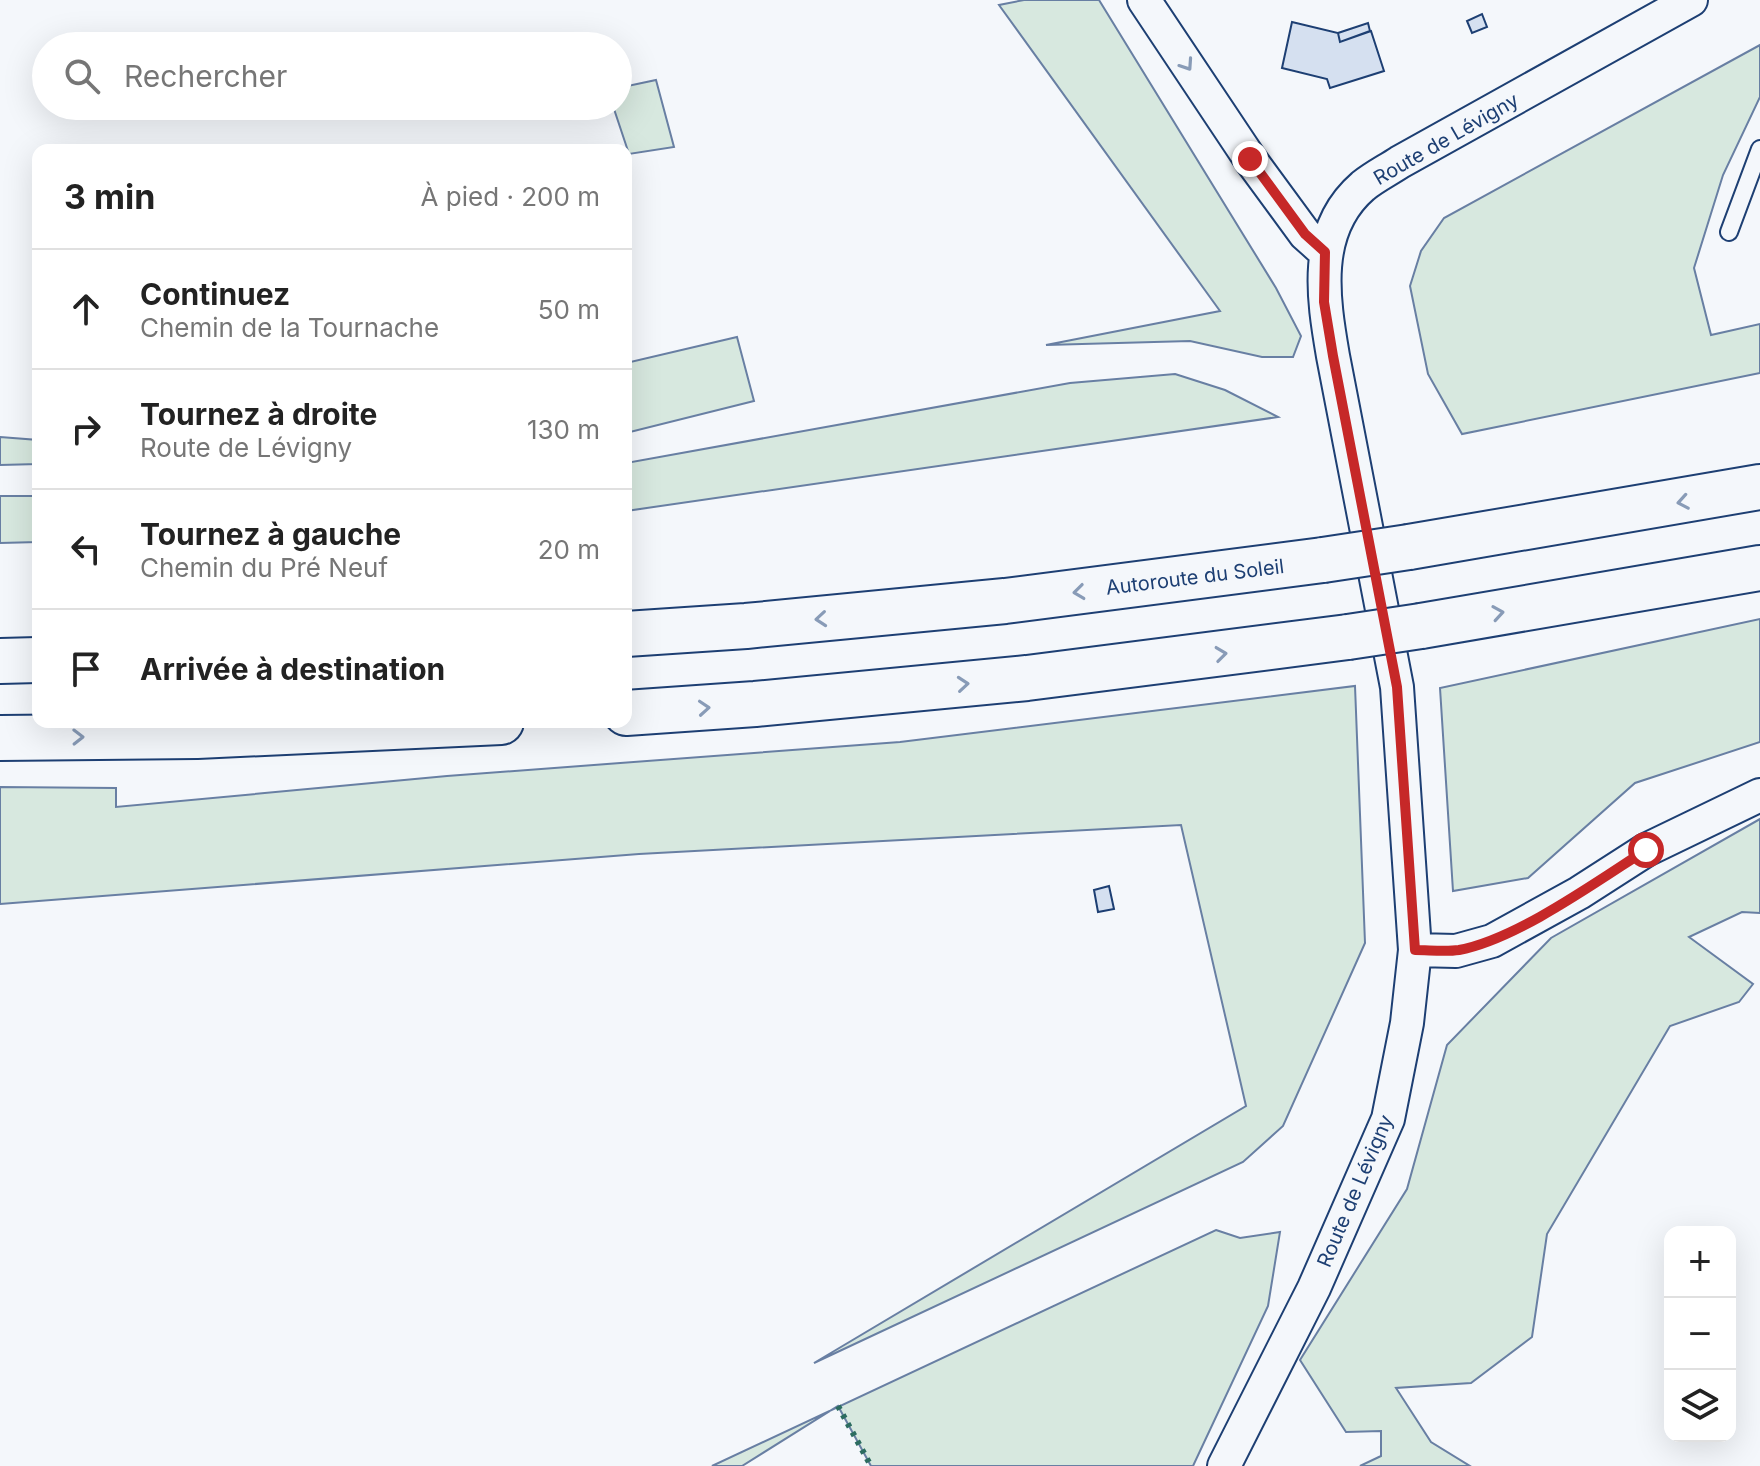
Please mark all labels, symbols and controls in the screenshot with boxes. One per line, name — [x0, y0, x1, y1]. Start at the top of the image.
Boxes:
search box — [32, 32, 632, 120]
icon: search — [60, 54, 104, 98]
one-way arrow — [1177, 56, 1192, 70]
text: Rechercher — [124, 58, 287, 94]
street label: Route de Lévigny — [1369, 88, 1523, 190]
route end — [1232, 141, 1268, 177]
text: 3 min — [64, 176, 155, 217]
text: À pied · 200 m — [421, 181, 600, 212]
text: Continuez — [140, 276, 290, 312]
icon: ahead — [64, 287, 108, 331]
text: 50 m — [538, 294, 600, 325]
text: Chemin de la Tournache — [140, 312, 439, 343]
text: Tournez à droite — [140, 396, 377, 432]
icon: right — [64, 407, 108, 451]
text: 130 m — [527, 414, 600, 445]
text: Route de Lévigny — [140, 432, 352, 463]
one-way arrow — [1677, 493, 1690, 510]
text: Tournez à gauche — [140, 516, 401, 552]
icon: left — [64, 527, 108, 571]
text: 20 m — [538, 534, 600, 565]
text: Chemin du Pré Neuf — [140, 552, 388, 583]
street label: Autoroute du Soleil — [1105, 554, 1285, 600]
one-way arrow — [1073, 583, 1086, 600]
one-way arrow — [1491, 606, 1505, 623]
one-way arrow — [814, 610, 827, 627]
one-way arrow — [1215, 645, 1228, 662]
icon: arrive — [64, 647, 108, 691]
text: Arrivée à destination — [140, 651, 445, 687]
one-way arrow — [957, 676, 970, 693]
one-way arrow — [698, 700, 711, 717]
one-way arrow — [72, 728, 85, 746]
route start — [1628, 832, 1664, 868]
street label: Route de Lévigny — [1312, 1111, 1398, 1271]
map controls — [1664, 1226, 1736, 1442]
button: + — [1664, 1226, 1736, 1298]
button: − — [1664, 1298, 1736, 1370]
button: layers — [1664, 1370, 1736, 1442]

